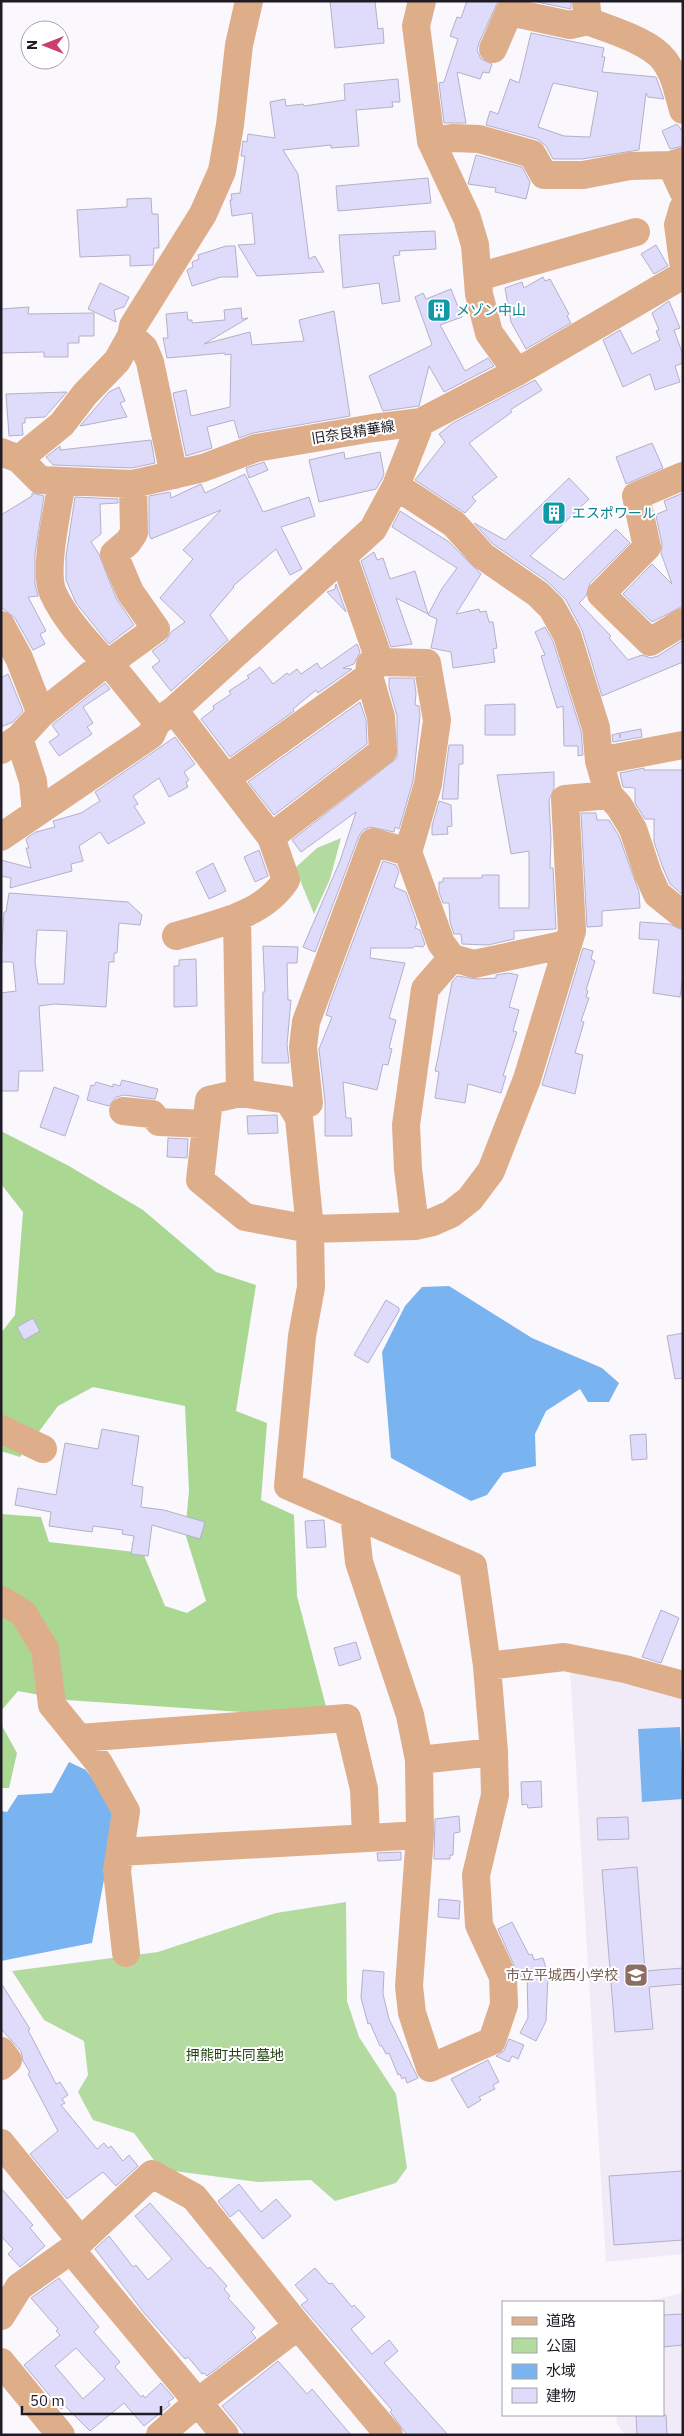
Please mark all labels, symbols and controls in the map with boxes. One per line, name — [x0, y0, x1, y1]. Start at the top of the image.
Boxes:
north arrow — [20, 20, 70, 70]
text: N — [23, 40, 41, 50]
building icon: メゾン中山 — [426, 297, 452, 323]
place label: メゾン中山 — [456, 301, 526, 319]
street label: 旧奈良精華線 — [310, 417, 396, 447]
building icon: エスポワール — [541, 500, 567, 526]
place label: エスポワール — [572, 504, 656, 522]
school or university icon: 市立平城西小学校 — [623, 1962, 649, 1988]
place label: 市立平城西小学校 — [506, 1966, 618, 1984]
park label: 押熊町共同墓地 — [186, 2046, 284, 2064]
legend — [502, 2301, 664, 2416]
text: 道路 — [546, 2311, 576, 2330]
text: 公園 — [546, 2336, 576, 2355]
text: 水域 — [546, 2361, 576, 2380]
scale bar — [22, 2384, 161, 2416]
text: 建物 — [546, 2386, 576, 2405]
text: 50 m — [30, 2391, 65, 2410]

